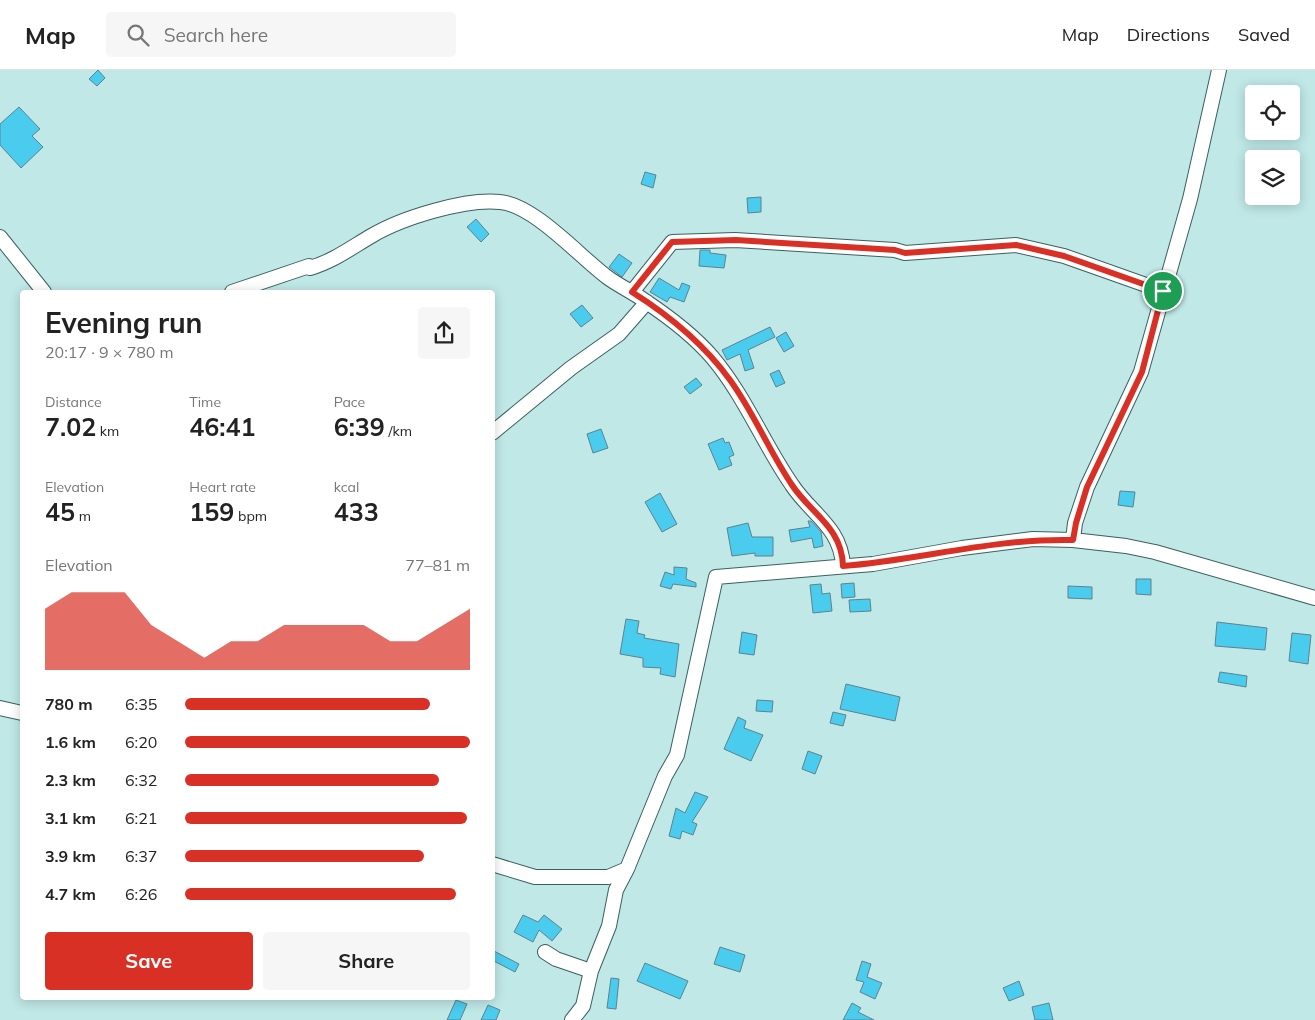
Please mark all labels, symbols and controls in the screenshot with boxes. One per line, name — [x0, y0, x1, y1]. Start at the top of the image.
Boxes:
search box — [106, 12, 456, 57]
text: Map — [25, 20, 76, 50]
icon: search — [124, 21, 152, 49]
text: Search here — [164, 23, 268, 47]
text: Map — [1062, 23, 1099, 46]
text: Directions — [1127, 23, 1210, 46]
text: Saved — [1238, 23, 1290, 46]
map controls — [1245, 85, 1300, 205]
button: locate — [1245, 85, 1300, 140]
button: layers — [1245, 150, 1300, 205]
pin — [1142, 270, 1184, 312]
icon: arrive — [1149, 277, 1177, 305]
text: Evening run — [45, 305, 202, 340]
button: share — [418, 307, 470, 359]
text: 20:17 · 9 × 780 m — [45, 342, 174, 362]
text: Distance — [45, 393, 102, 411]
text: Time — [189, 393, 221, 411]
text: Pace — [334, 393, 365, 411]
text: 7.02 — [45, 411, 96, 442]
text: 46:41 — [189, 411, 256, 442]
text: 6:39 — [334, 411, 385, 442]
text: km — [96, 422, 119, 440]
text: /km — [385, 422, 412, 440]
text: Elevation — [45, 478, 104, 496]
text: Heart rate — [189, 478, 256, 496]
text: kcal — [334, 478, 359, 496]
text: 45 — [45, 496, 75, 527]
text: 159 — [189, 496, 234, 527]
text: 433 — [334, 496, 379, 527]
text: m — [75, 507, 91, 525]
text: bpm — [234, 507, 267, 525]
text: Elevation — [45, 555, 113, 575]
text: 77–81 m — [405, 555, 470, 575]
text: 780 m — [45, 694, 93, 714]
text: 6:35 — [125, 694, 157, 714]
text: 1.6 km — [45, 732, 96, 752]
text: 6:20 — [125, 732, 157, 752]
text: 2.3 km — [45, 770, 96, 790]
text: 6:32 — [125, 770, 157, 790]
text: 3.1 km — [45, 808, 96, 828]
text: 6:21 — [125, 808, 157, 828]
text: 3.9 km — [45, 846, 96, 866]
text: 6:37 — [125, 846, 157, 866]
text: 4.7 km — [45, 884, 96, 904]
text: 6:26 — [125, 884, 157, 904]
button: Save — [45, 932, 253, 990]
button: Share — [263, 932, 470, 990]

